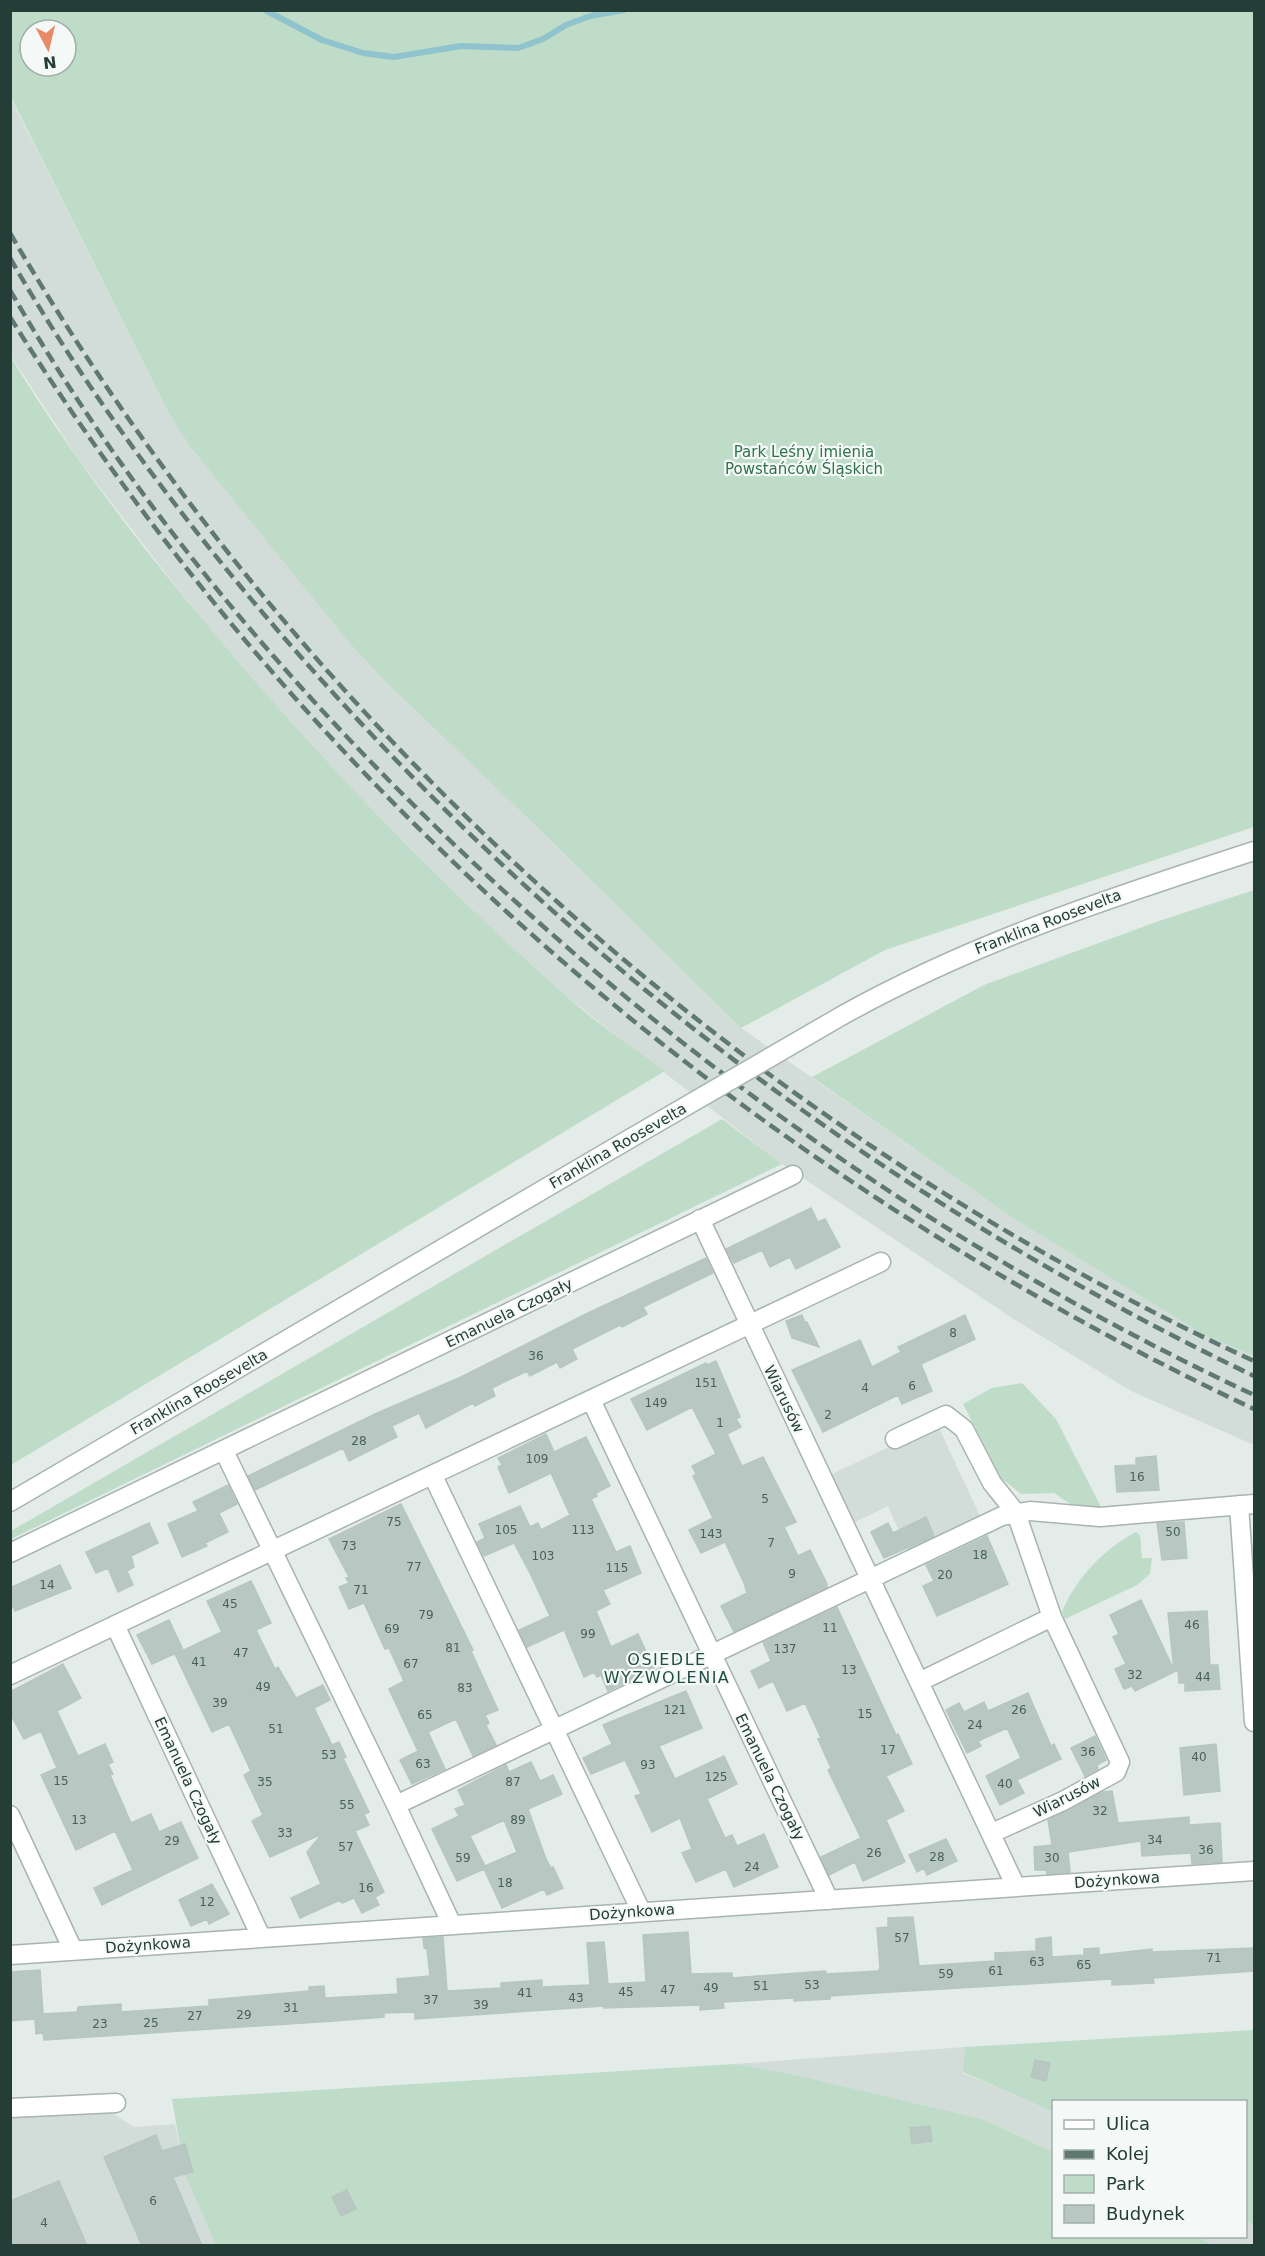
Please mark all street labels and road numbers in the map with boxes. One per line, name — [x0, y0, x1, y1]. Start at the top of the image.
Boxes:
street label: Franklina Roosevelta — [972, 886, 1124, 958]
street label: Franklina Roosevelta — [546, 1099, 690, 1193]
street label: Emanuela Czogały — [443, 1274, 576, 1352]
street label: Franklina Roosevelta — [127, 1345, 271, 1439]
street label: Wiarusów — [760, 1362, 808, 1436]
street label: Emanuela Czogały — [731, 1711, 809, 1844]
street label: Emanuela Czogały — [150, 1714, 226, 1848]
street label: Wiarusów — [1030, 1772, 1104, 1822]
street label: Dożynkowa — [1074, 1868, 1160, 1892]
street label: Dożynkowa — [589, 1900, 675, 1924]
street label: Dożynkowa — [105, 1933, 191, 1957]

